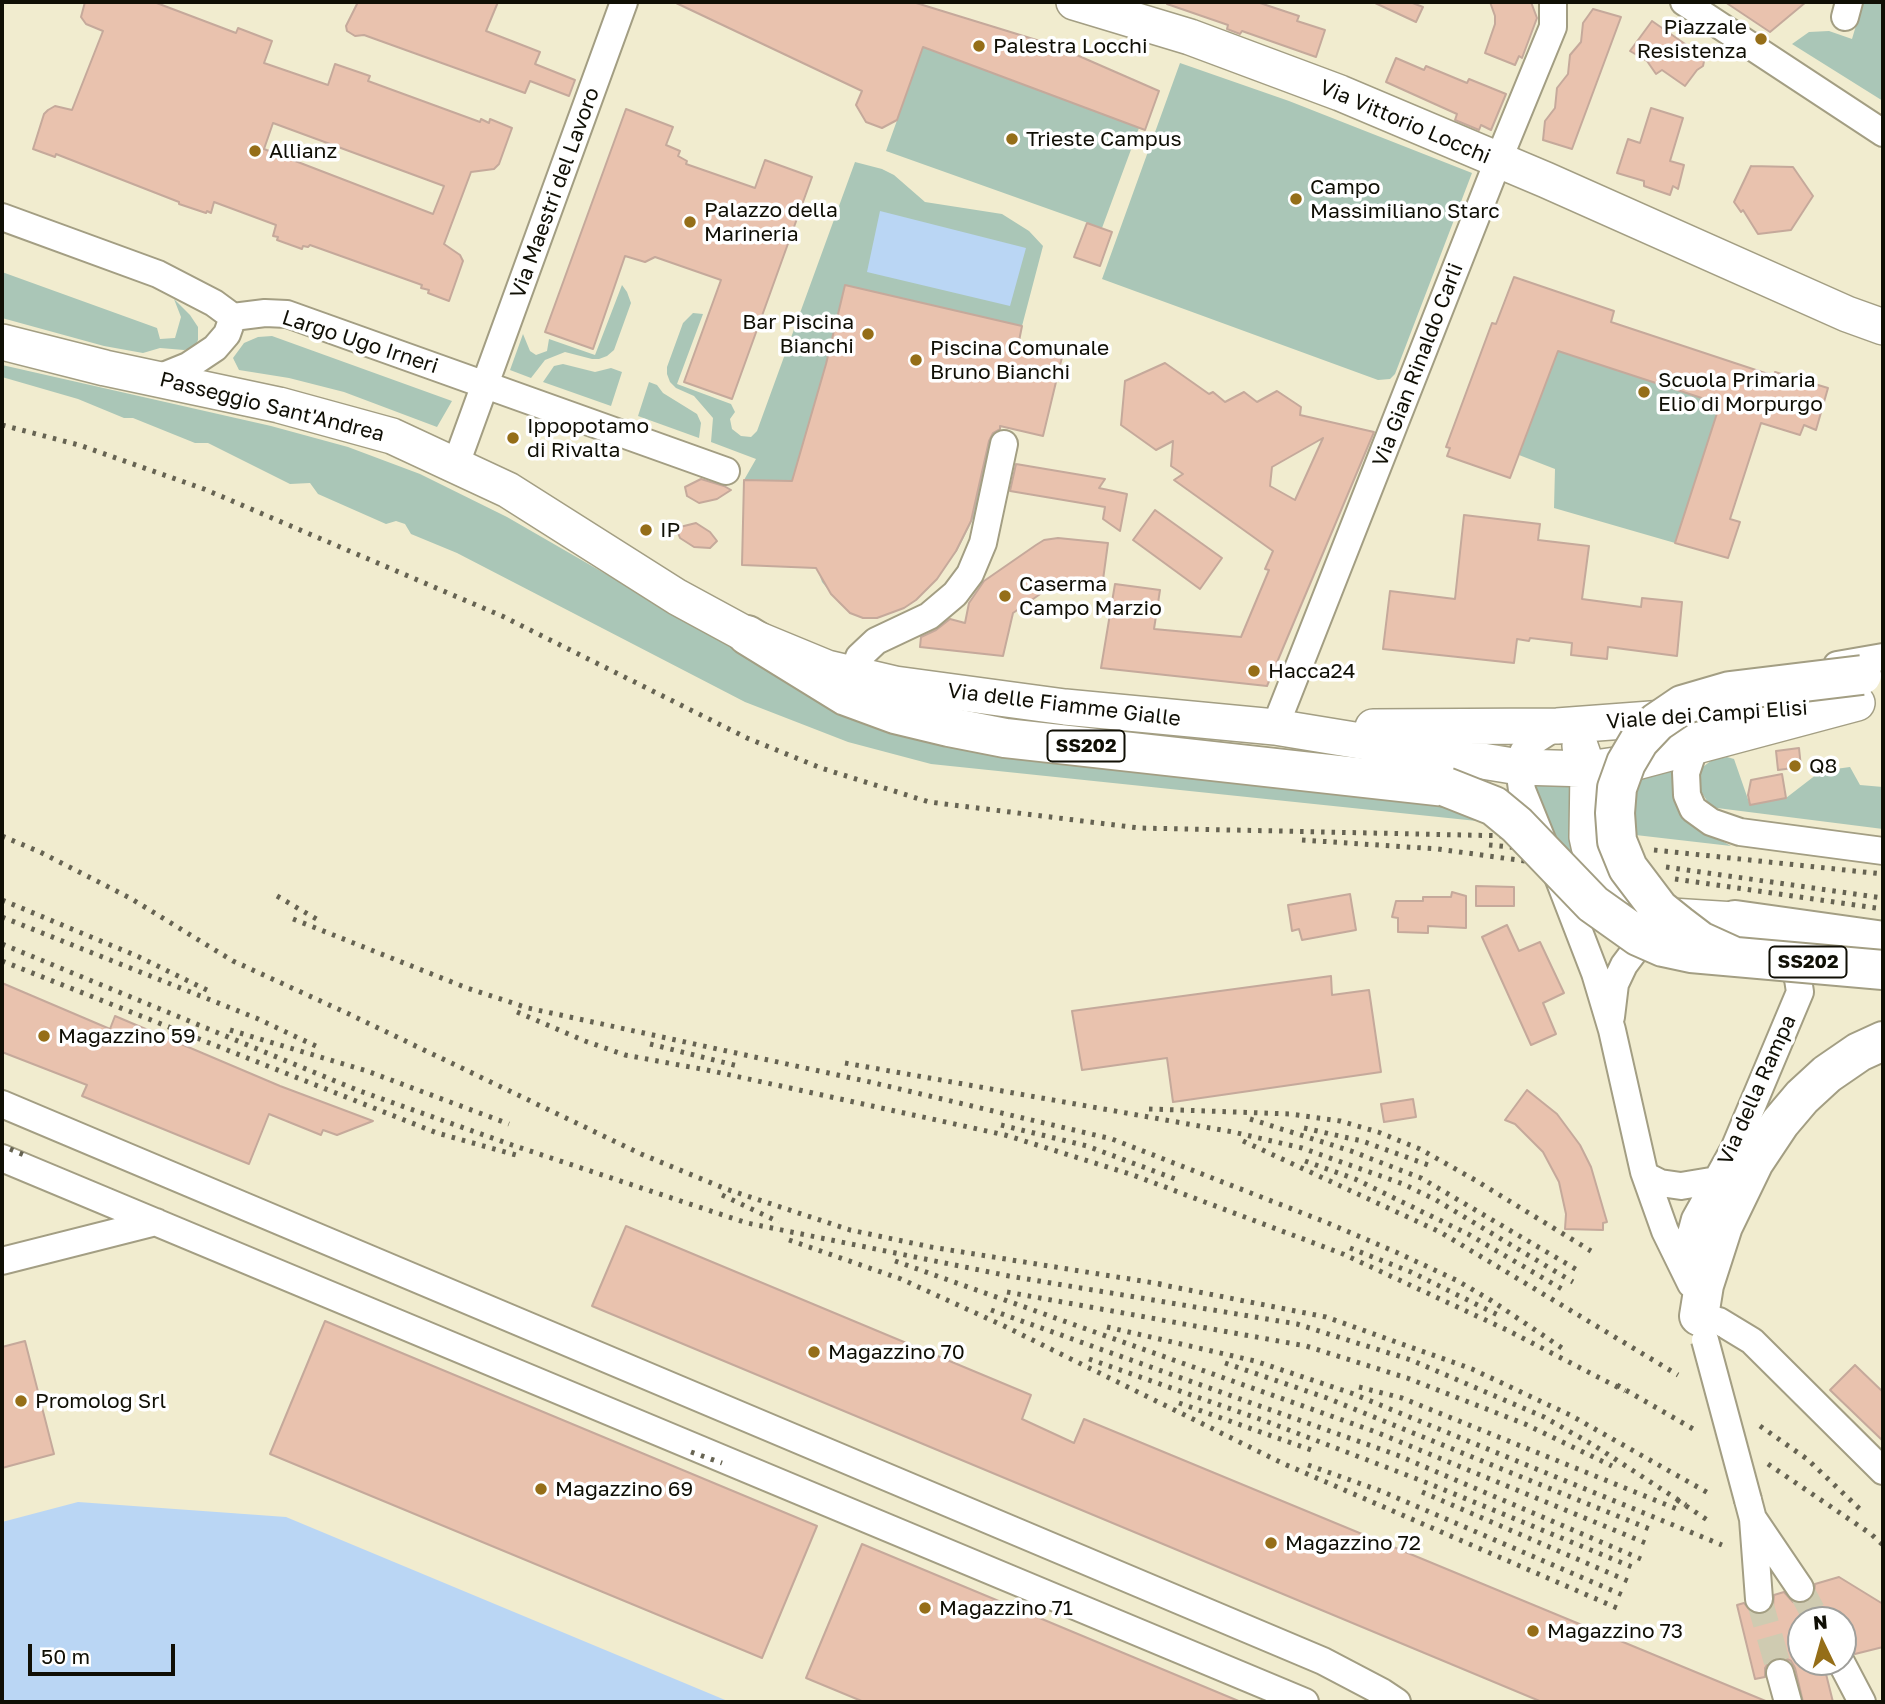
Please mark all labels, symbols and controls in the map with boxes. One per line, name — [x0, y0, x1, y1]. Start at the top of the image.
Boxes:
place label: Piazzale Resistenza — [1637, 14, 1747, 64]
marker: Piazzale Resistenza — [1753, 31, 1769, 47]
place label: Palestra Locchi — [993, 33, 1148, 59]
marker: Palestra Locchi — [971, 38, 987, 54]
street label: Via Vittorio Locchi — [1316, 75, 1494, 169]
street label: Via Maestri del Lavoro — [505, 84, 605, 302]
place label: Trieste Campus — [1026, 126, 1182, 152]
marker: Trieste Campus — [1004, 131, 1020, 147]
place label: Allianz — [269, 138, 337, 164]
marker: Allianz — [247, 143, 263, 159]
place label: Campo Massimiliano Starc — [1310, 174, 1500, 224]
marker: Campo Massimiliano Starc — [1288, 191, 1304, 207]
place label: Palazzo della Marineria — [704, 197, 838, 247]
marker: Palazzo della Marineria — [682, 214, 698, 230]
street label: Via Gian Rinaldo Carli — [1368, 260, 1468, 470]
street label: Largo Ugo Irneri — [279, 305, 441, 379]
place label: Bar Piscina Bianchi — [742, 309, 854, 359]
marker: Bar Piscina Bianchi — [860, 326, 876, 342]
place label: Piscina Comunale Bruno Bianchi — [930, 335, 1109, 385]
marker: Piscina Comunale Bruno Bianchi — [908, 352, 924, 368]
street label: Passeggio Sant'Andrea — [157, 367, 387, 447]
place label: Scuola Primaria Elio di Morpurgo — [1658, 367, 1823, 417]
marker: Scuola Primaria Elio di Morpurgo — [1636, 384, 1652, 400]
place label: Ippopotamo di Rivalta — [527, 413, 649, 463]
marker: Ippopotamo di Rivalta — [505, 430, 521, 446]
place label: IP — [660, 517, 680, 543]
marker: IP — [638, 522, 654, 538]
place label: Caserma Campo Marzio — [1019, 571, 1162, 621]
marker: Caserma Campo Marzio — [997, 588, 1013, 604]
place label: Hacca24 — [1268, 658, 1356, 684]
marker: Hacca24 — [1246, 663, 1262, 679]
street label: Via delle Fiamme Gialle — [946, 678, 1182, 732]
street label: Viale dei Campi Elisi — [1605, 695, 1809, 735]
road number: SS202 — [1048, 730, 1124, 762]
place label: Q8 — [1809, 753, 1837, 779]
marker: Q8 — [1787, 758, 1803, 774]
road number: SS202 — [1770, 946, 1846, 978]
street label: Via della Rampa — [1713, 1011, 1801, 1169]
place label: Magazzino 59 — [58, 1023, 196, 1049]
marker: Magazzino 59 — [36, 1028, 52, 1044]
place label: Magazzino 70 — [828, 1339, 965, 1365]
marker: Magazzino 70 — [806, 1344, 822, 1360]
place label: Promolog Srl — [35, 1388, 166, 1414]
marker: Promolog Srl — [13, 1393, 29, 1409]
place label: Magazzino 69 — [555, 1476, 693, 1502]
marker: Magazzino 69 — [533, 1481, 549, 1497]
place label: Magazzino 72 — [1285, 1530, 1421, 1556]
marker: Magazzino 72 — [1263, 1535, 1279, 1551]
place label: Magazzino 71 — [939, 1595, 1073, 1621]
marker: Magazzino 71 — [917, 1600, 933, 1616]
north arrow — [1787, 1606, 1857, 1676]
text: N — [1812, 1609, 1828, 1634]
place label: Magazzino 73 — [1547, 1618, 1683, 1644]
marker: Magazzino 73 — [1525, 1623, 1541, 1639]
scale bar — [32, 1630, 178, 1674]
text: 50 m — [41, 1643, 90, 1669]

